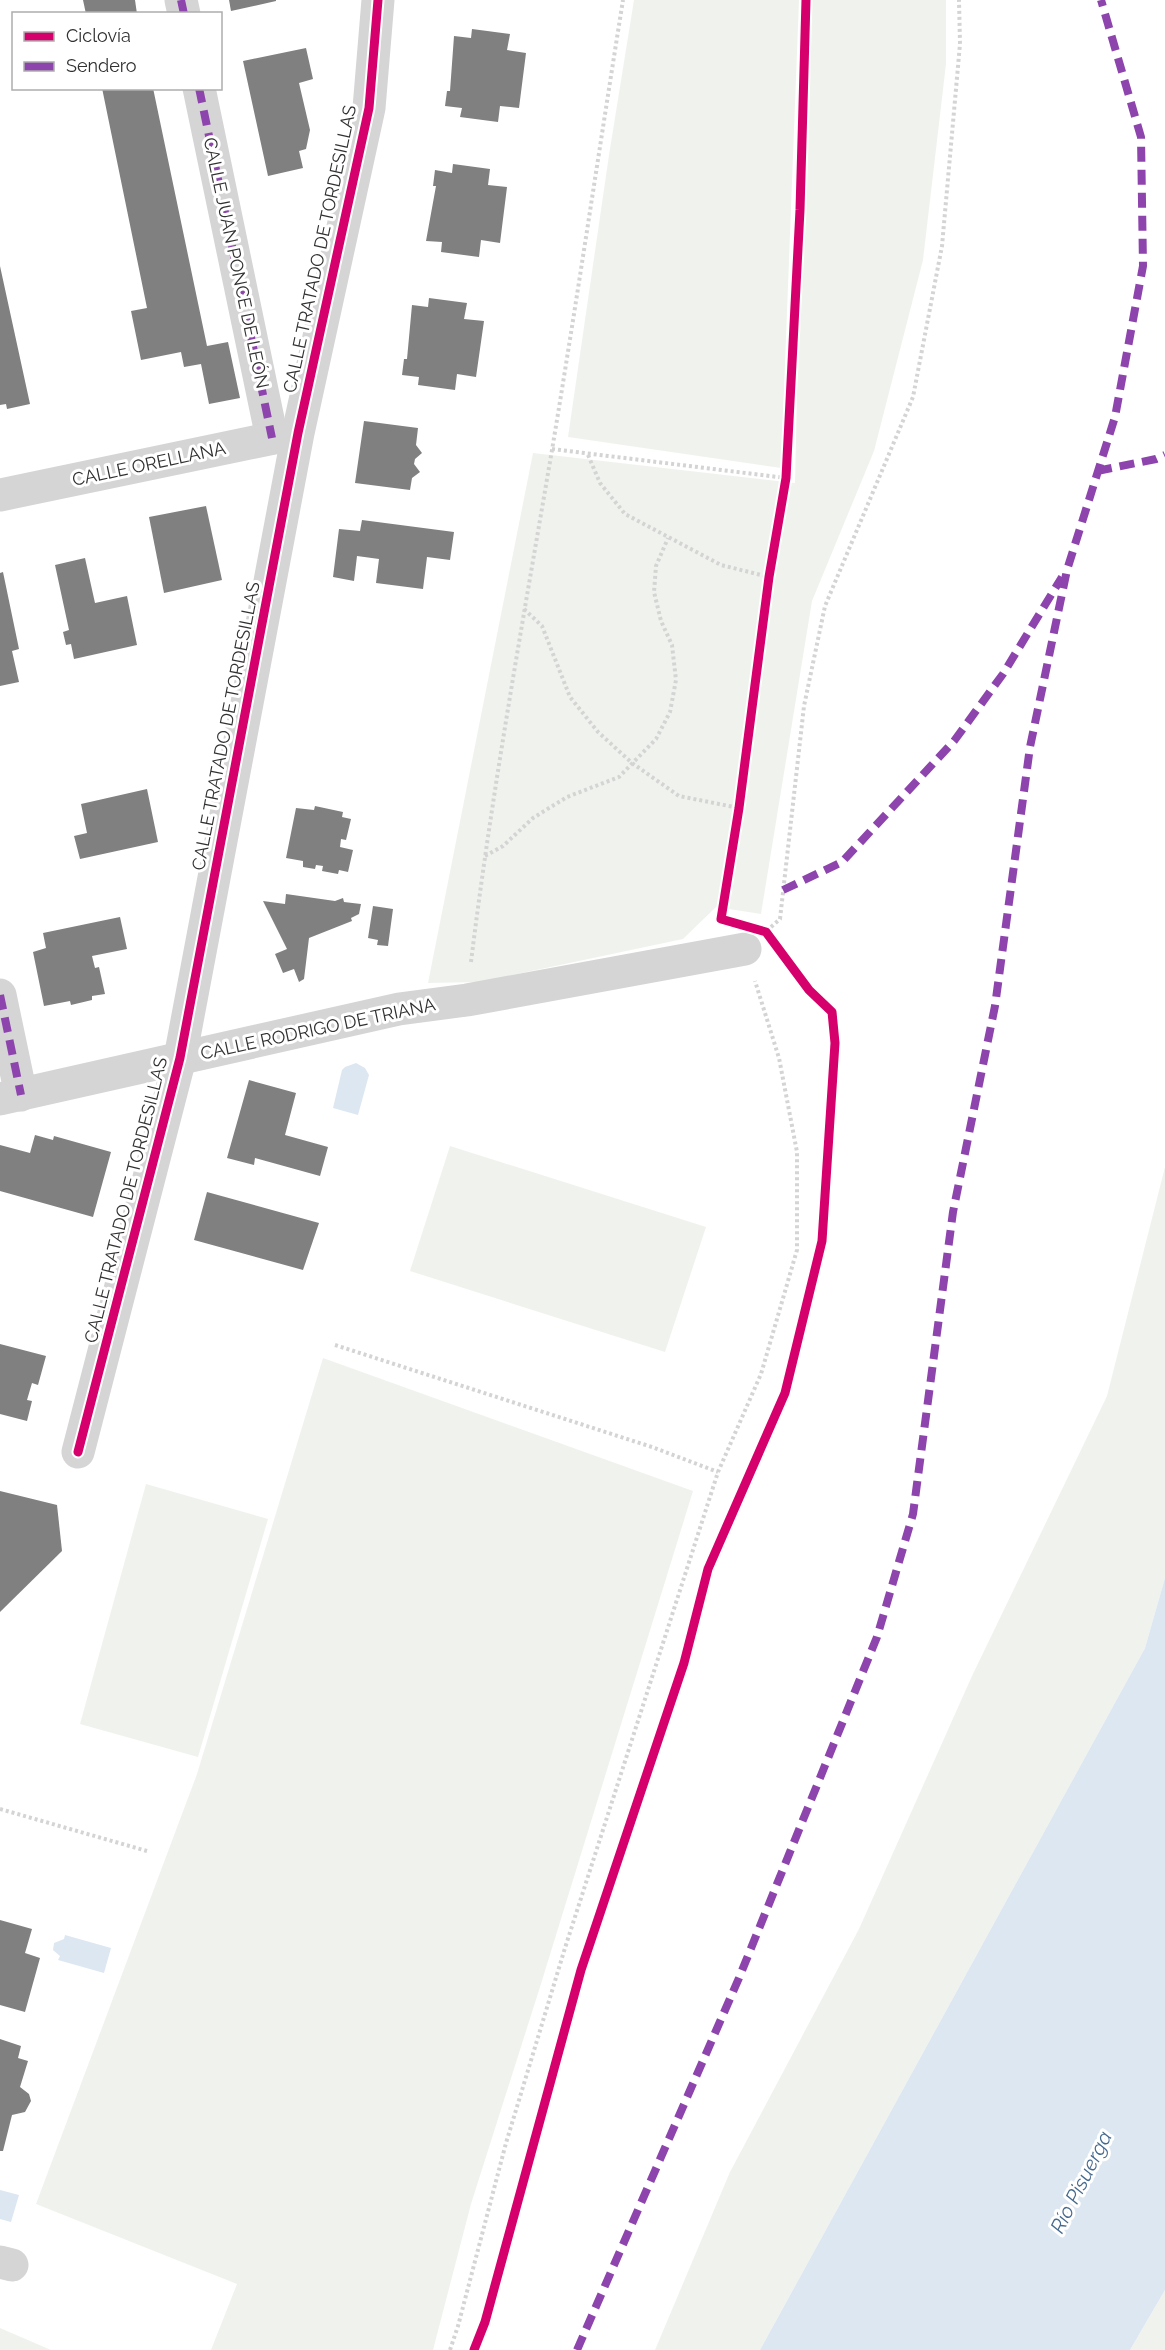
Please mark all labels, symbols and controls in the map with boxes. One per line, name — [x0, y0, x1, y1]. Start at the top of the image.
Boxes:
legend — [12, 12, 222, 90]
text: Ciclovía — [66, 25, 131, 46]
text: Sendero — [66, 55, 137, 76]
street label: CALLE TRATADO DE TORDESILLAS — [279, 103, 360, 395]
street label: CALLE JUAN PONCE DE LEÓN — [200, 135, 274, 390]
street label: CALLE ORELLANA — [70, 437, 228, 490]
street label: CALLE TRATADO DE TORDESILLAS — [187, 580, 264, 872]
street label: CALLE RODRIGO DE TRIANA — [199, 993, 437, 1064]
street label: CALLE TRATADO DE TORDESILLAS — [80, 1055, 171, 1345]
water label: Río Pisuerga — [1045, 2127, 1117, 2237]

